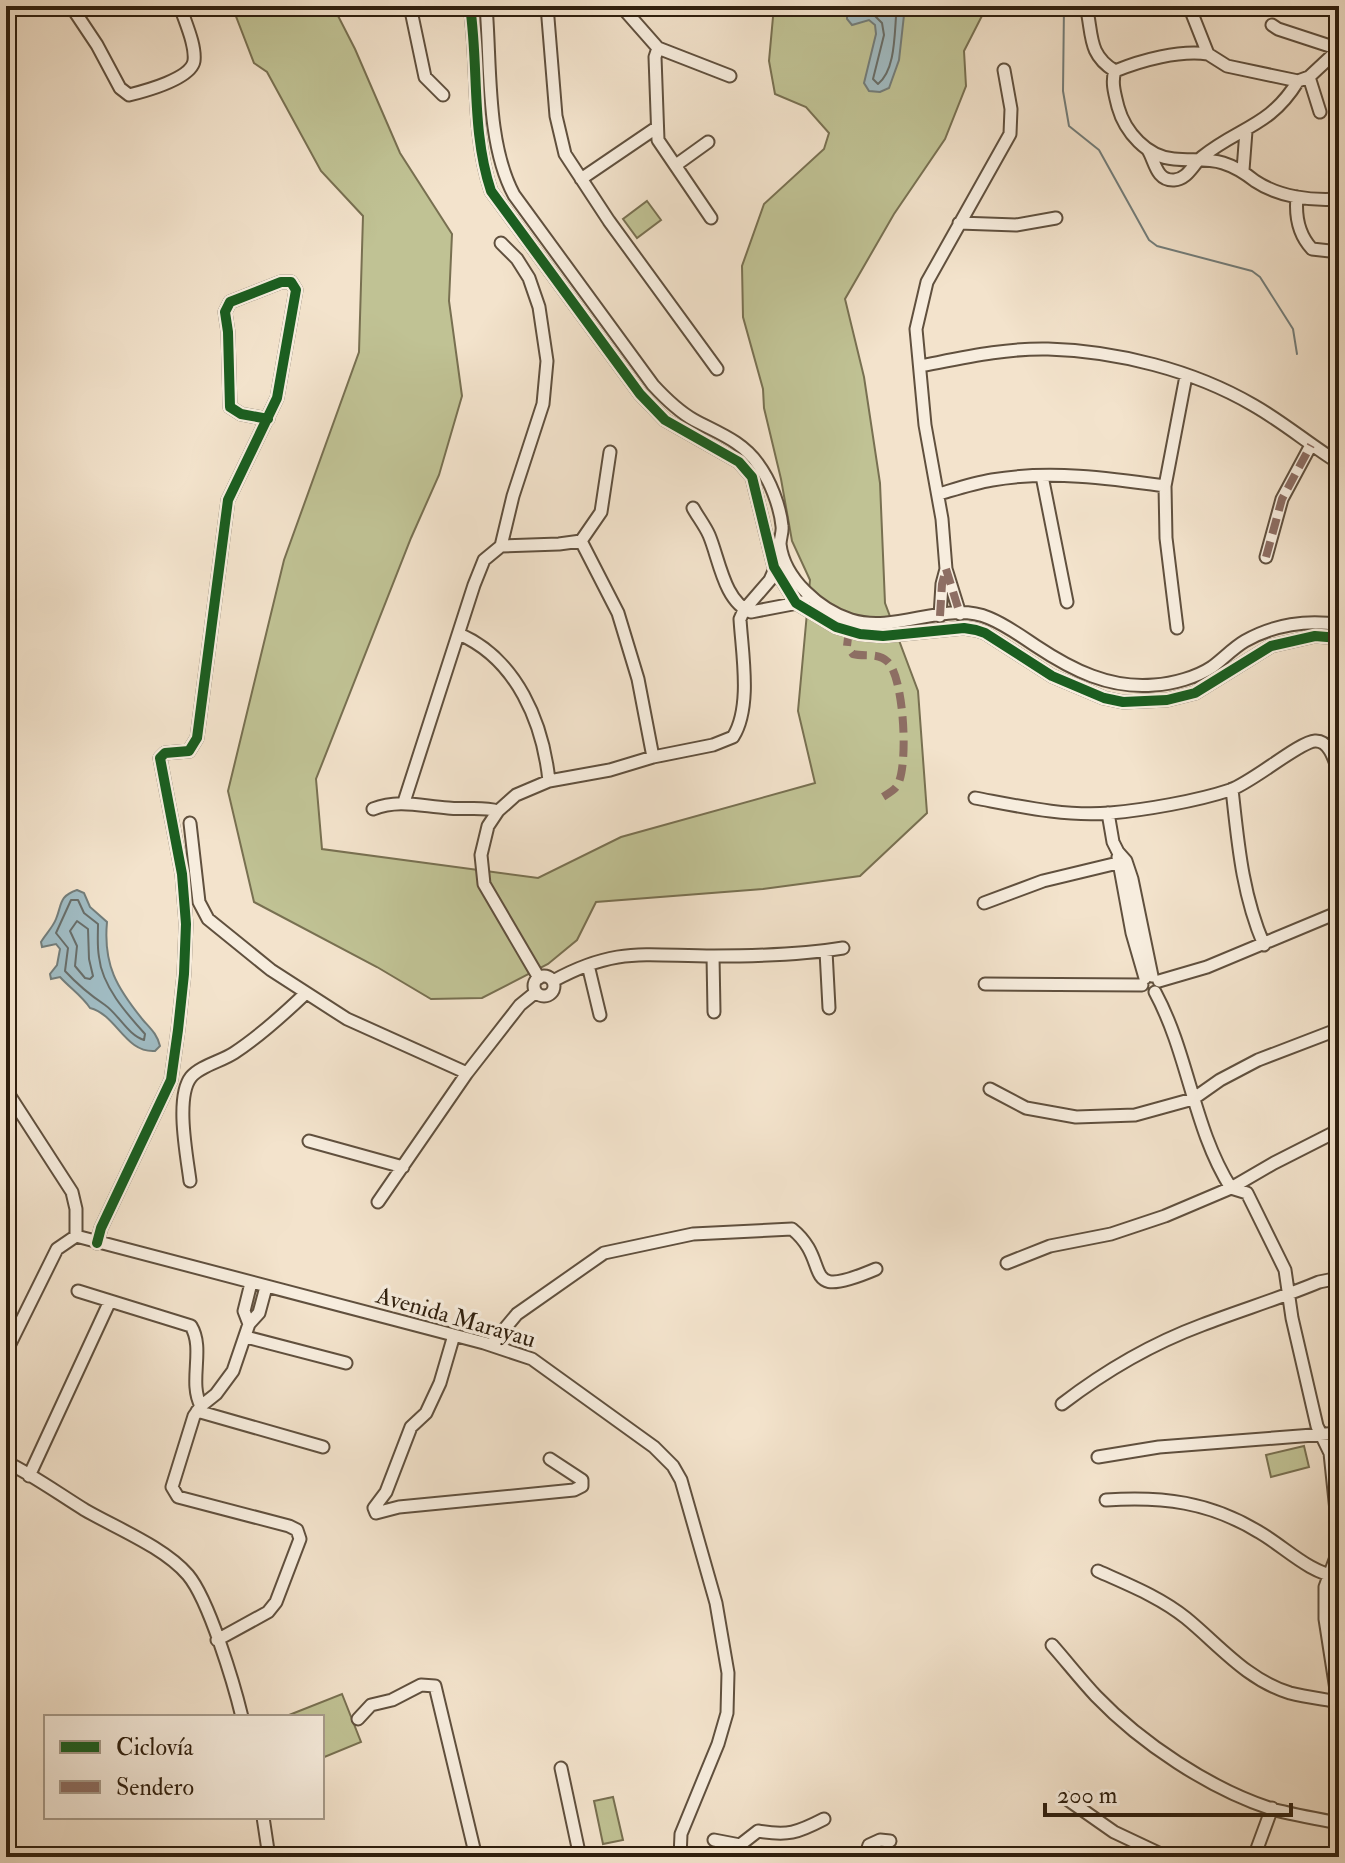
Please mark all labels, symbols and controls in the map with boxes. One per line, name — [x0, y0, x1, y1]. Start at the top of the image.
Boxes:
street label: Avenida Marayau — [372, 1280, 539, 1355]
legend — [44, 1715, 324, 1819]
text: Ciclovía — [116, 1732, 194, 1763]
scale bar — [1045, 1767, 1291, 1817]
text: Sendero — [116, 1772, 194, 1803]
text: 200 m — [1057, 1780, 1118, 1811]

